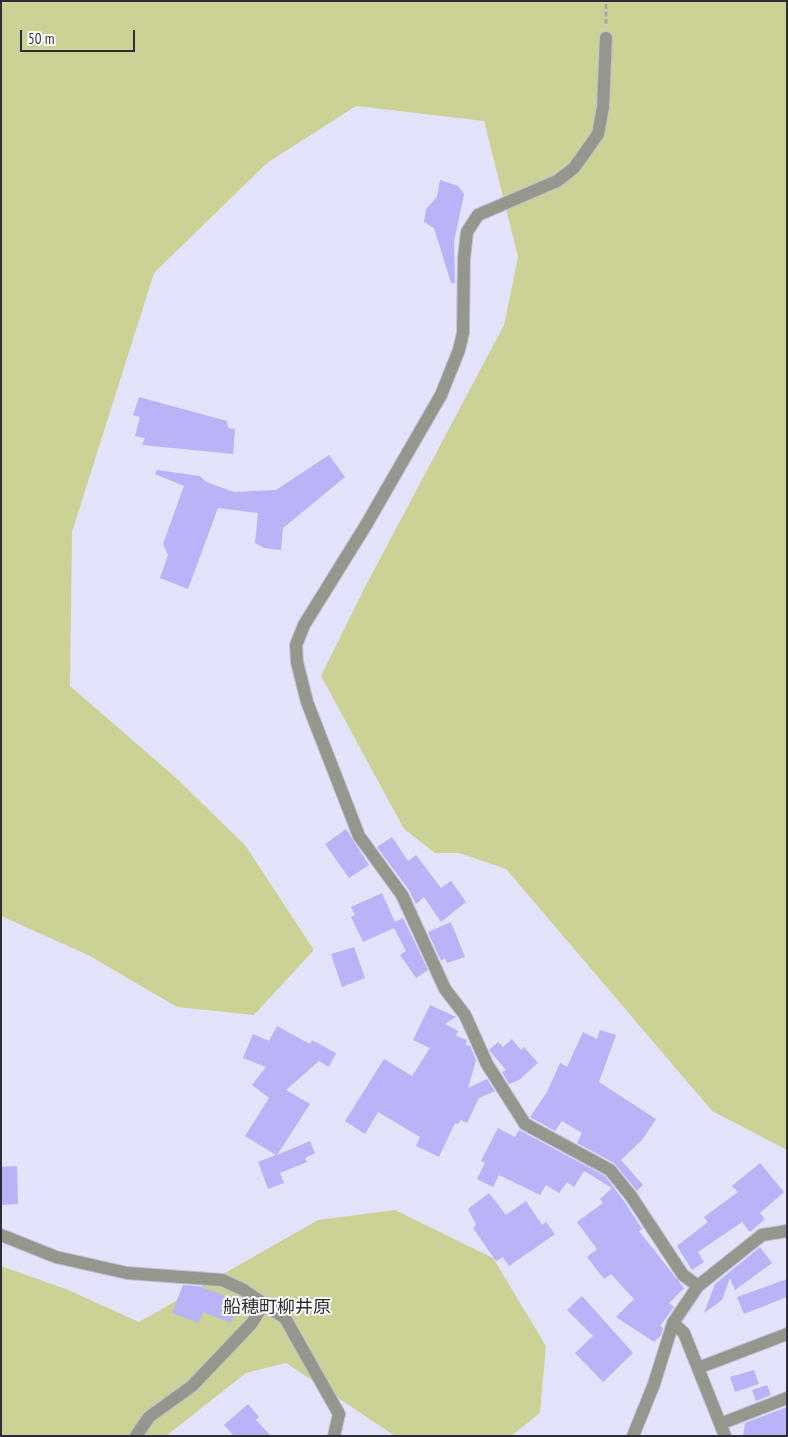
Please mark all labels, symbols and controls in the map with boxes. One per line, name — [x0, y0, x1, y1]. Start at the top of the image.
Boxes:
scale bar — [22, 20, 138, 52]
text: 50 m — [28, 29, 54, 48]
district label: 船穂町柳井原 — [223, 1297, 331, 1319]

